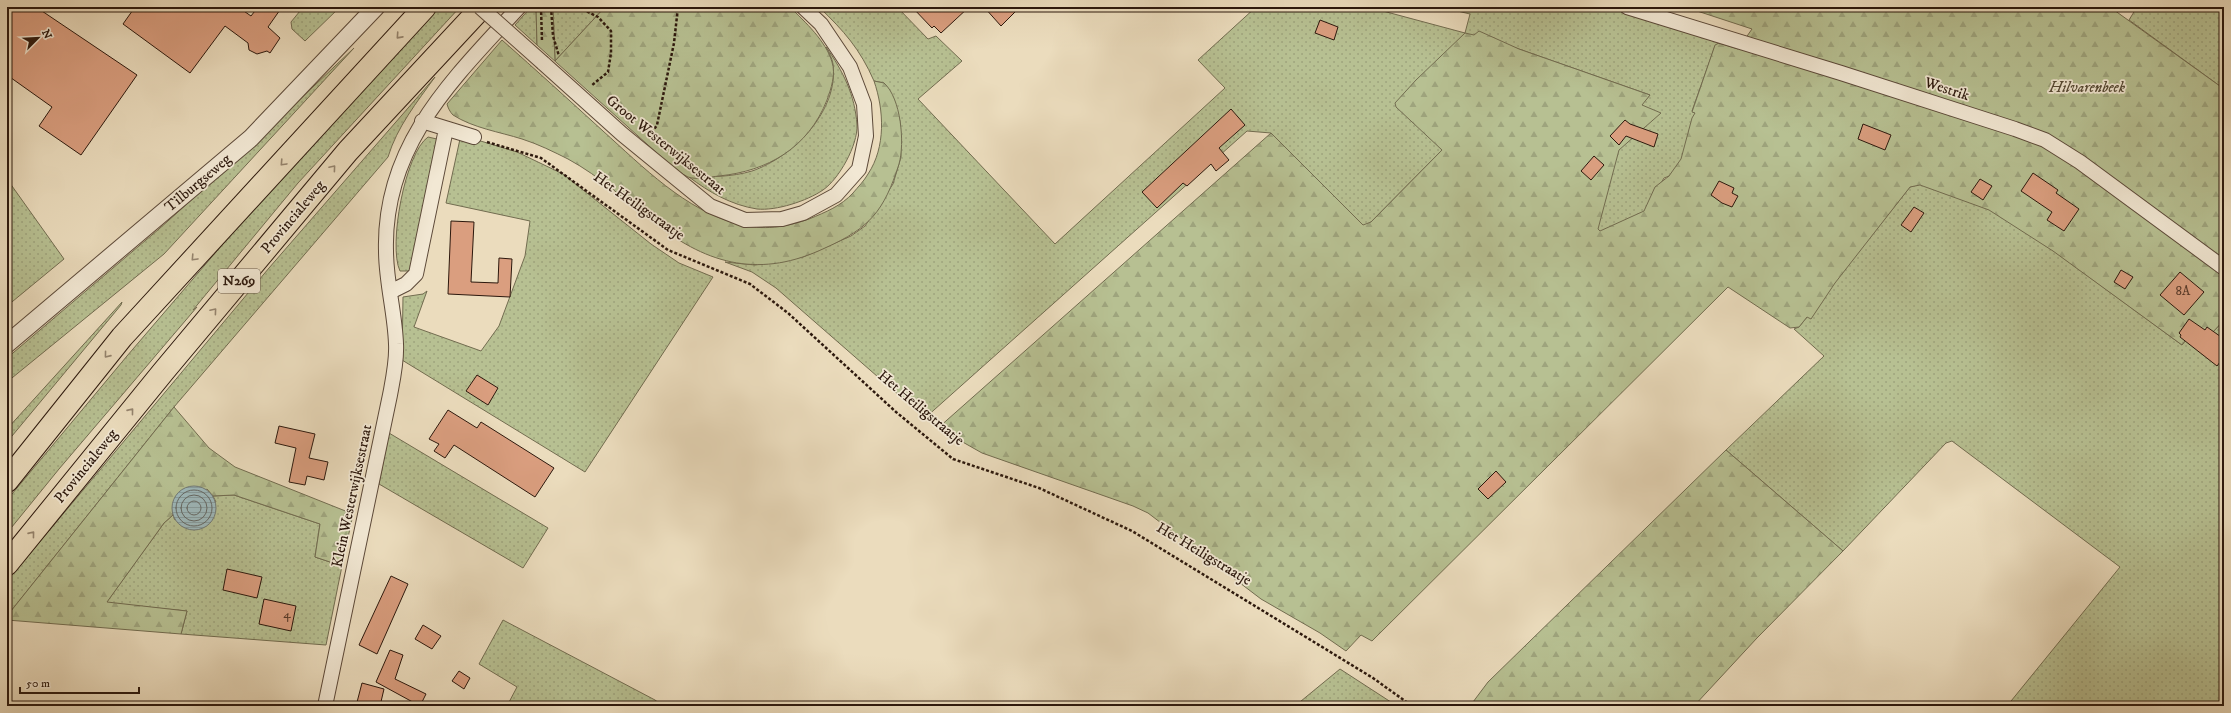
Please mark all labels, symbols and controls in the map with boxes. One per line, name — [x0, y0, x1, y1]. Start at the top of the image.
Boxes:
north arrow — [18, 18, 58, 58]
text: N — [38, 27, 54, 41]
one-way arrow — [396, 31, 403, 39]
street label: Westrik — [1921, 73, 1972, 105]
park label: Hilvarenbeek — [2048, 78, 2126, 97]
street label: Groot Westerwijksestraat — [602, 91, 730, 199]
street label: Tilburgseweg — [161, 149, 236, 216]
one-way arrow — [280, 158, 287, 166]
one-way arrow — [329, 166, 336, 173]
street label: Het Heiligstraatje — [590, 167, 688, 245]
street label: Provincialeweg — [257, 176, 330, 258]
one-way arrow — [192, 254, 199, 261]
road number: N269 — [218, 269, 260, 293]
house number: 8A — [2176, 283, 2191, 299]
one-way arrow — [209, 308, 216, 315]
one-way arrow — [105, 351, 112, 358]
street label: Het Heiligstraatje — [874, 366, 968, 450]
one-way arrow — [126, 408, 133, 416]
street label: Klein Westerwijksestraat — [328, 423, 376, 569]
street label: Provincialeweg — [50, 424, 122, 507]
street label: Het Heiligstraatje — [1153, 518, 1255, 590]
one-way arrow — [27, 531, 34, 538]
house number: 4 — [283, 606, 291, 622]
scale bar — [20, 669, 139, 695]
text: 50 m — [26, 676, 50, 691]

